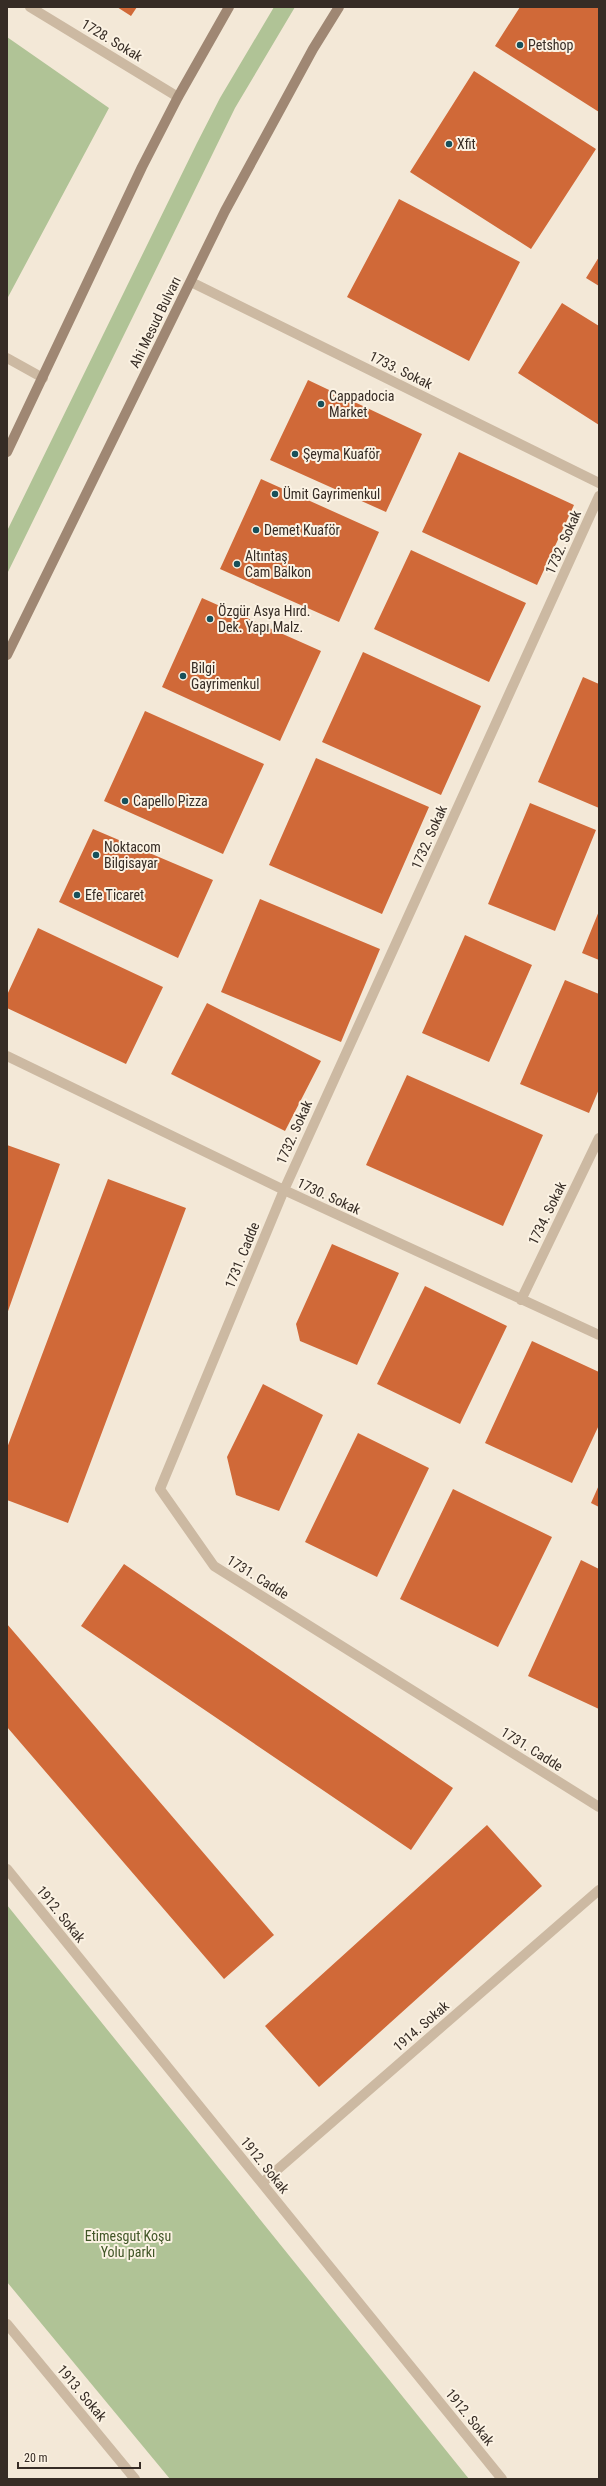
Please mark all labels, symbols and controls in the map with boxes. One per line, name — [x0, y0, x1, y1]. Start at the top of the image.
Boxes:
street label: 1728. Sokak — [79, 16, 146, 65]
place label: Petshop — [528, 37, 574, 53]
marker: Petshop — [515, 40, 525, 50]
place label: Xfit — [457, 136, 476, 152]
marker: Xfit — [444, 139, 454, 149]
street label: Ahi Mesud Bulvarı — [126, 274, 184, 370]
street label: 1733. Sokak — [367, 348, 436, 392]
place label: Cappadocia Market — [329, 388, 395, 420]
marker: Cappadocia Market — [316, 399, 326, 409]
place label: Şeyma Kuaför — [303, 446, 380, 462]
marker: Şeyma Kuaför — [290, 449, 300, 459]
place label: Ümit Gayrimenkul — [283, 486, 380, 502]
marker: Ümit Gayrimenkul — [270, 489, 280, 499]
street label: 1732. Sokak — [542, 507, 584, 576]
place label: Demet Kuaför — [264, 522, 340, 538]
marker: Demet Kuaför — [251, 525, 261, 535]
place label: Altıntaş Cam Balkon — [245, 548, 311, 580]
marker: Altıntaş Cam Balkon — [232, 559, 242, 569]
place label: Özgür Asya Hırd. Dek. Yapı Malz. — [218, 603, 310, 635]
marker: Özgür Asya Hırd. Dek. Yapı Malz. — [205, 614, 215, 624]
place label: Bilgi Gayrimenkul — [191, 660, 259, 692]
marker: Bilgi Gayrimenkul — [178, 671, 188, 681]
place label: Capello Pizza — [133, 793, 208, 809]
marker: Capello Pizza — [120, 796, 130, 806]
street label: 1732. Sokak — [408, 802, 450, 871]
place label: Noktacom Bilgisayar — [104, 839, 161, 871]
marker: Noktacom Bilgisayar — [91, 850, 101, 860]
place label: Efe Ticaret — [85, 887, 144, 903]
marker: Efe Ticaret — [72, 890, 82, 900]
street label: 1732. Sokak — [273, 1097, 315, 1166]
street label: 1730. Sokak — [295, 1174, 364, 1218]
street label: 1734. Sokak — [525, 1178, 569, 1247]
street label: 1731. Cadde — [222, 1219, 263, 1290]
street label: 1731. Cadde — [224, 1552, 292, 1602]
street label: 1731. Cadde — [498, 1724, 566, 1774]
street label: 1912. Sokak — [33, 1882, 89, 1946]
street label: 1914. Sokak — [390, 1997, 452, 2054]
street label: 1912. Sokak — [237, 2133, 293, 2197]
park label: Etimesgut Koşu Yolu parkı — [85, 2228, 171, 2260]
street label: 1913. Sokak — [54, 2362, 110, 2425]
street label: 1912. Sokak — [442, 2385, 498, 2449]
scale bar — [18, 2444, 140, 2470]
text: 20 m — [24, 2451, 48, 2465]

